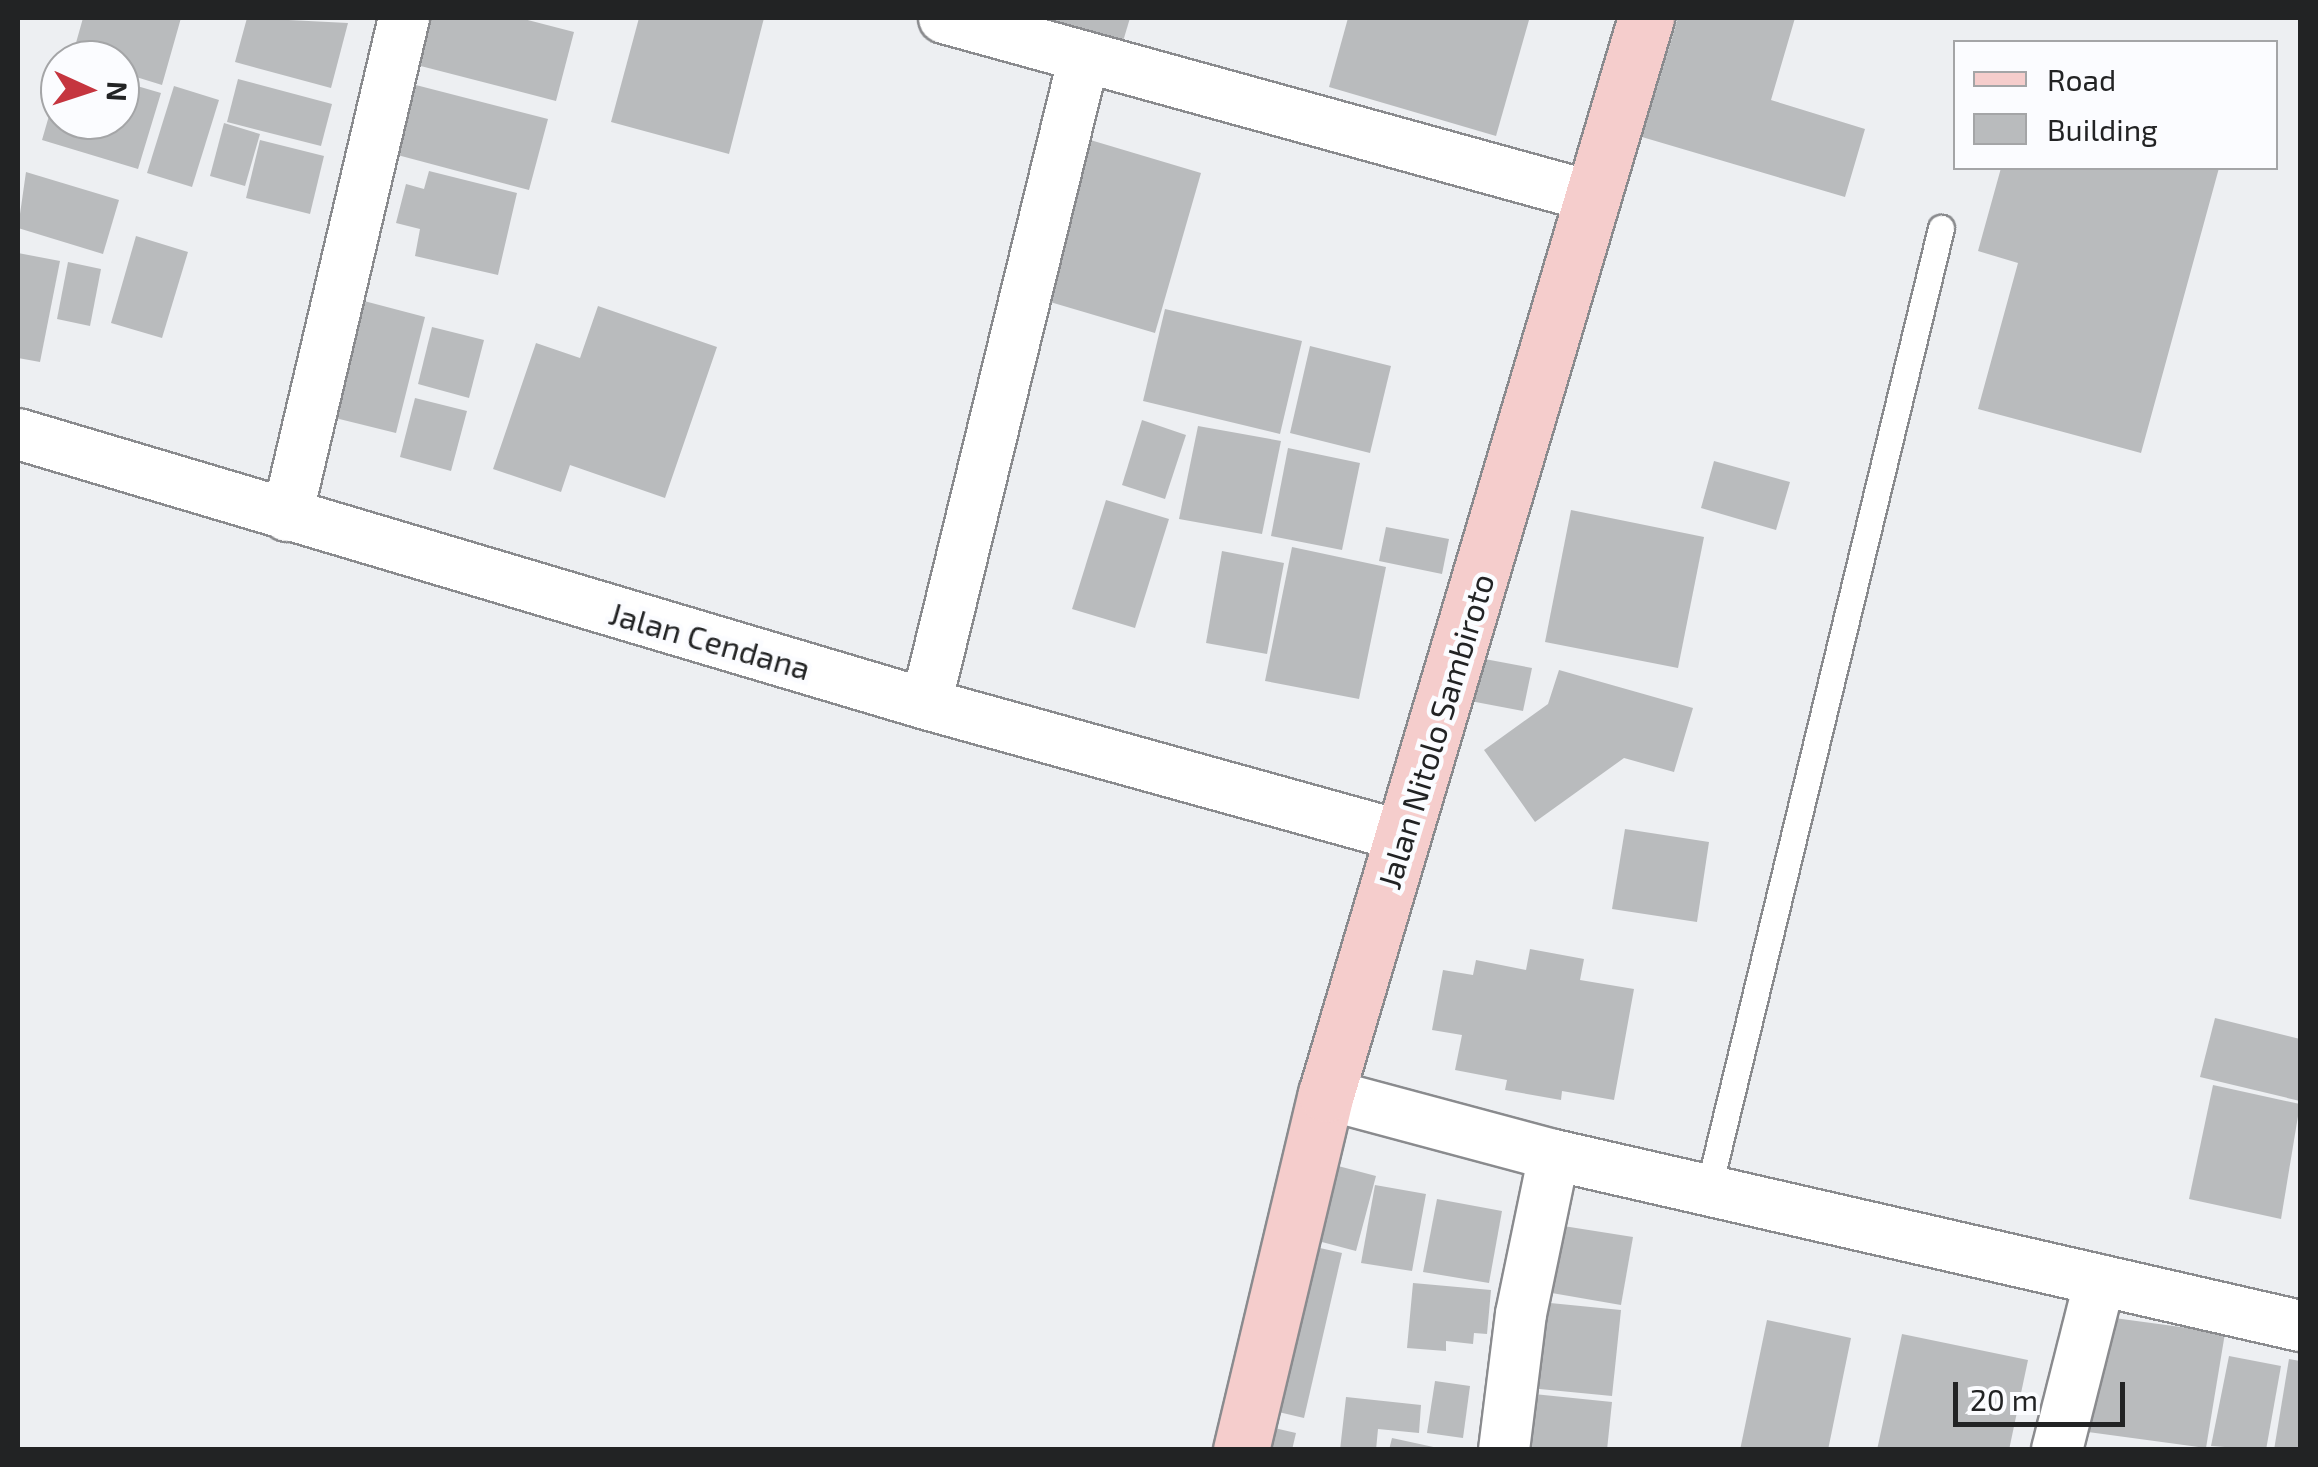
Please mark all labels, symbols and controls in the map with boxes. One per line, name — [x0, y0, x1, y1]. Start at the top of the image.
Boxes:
north arrow — [40, 40, 140, 140]
legend — [1953, 40, 2278, 170]
text: Road — [2047, 61, 2116, 97]
text: N — [100, 80, 135, 102]
text: Building — [2047, 111, 2158, 147]
street label: Jalan Nitolo Sambiroto — [1369, 569, 1501, 893]
street label: Jalan Cendana — [605, 593, 815, 687]
scale bar — [1958, 1362, 2130, 1424]
text: 20 m — [1970, 1381, 2038, 1417]

